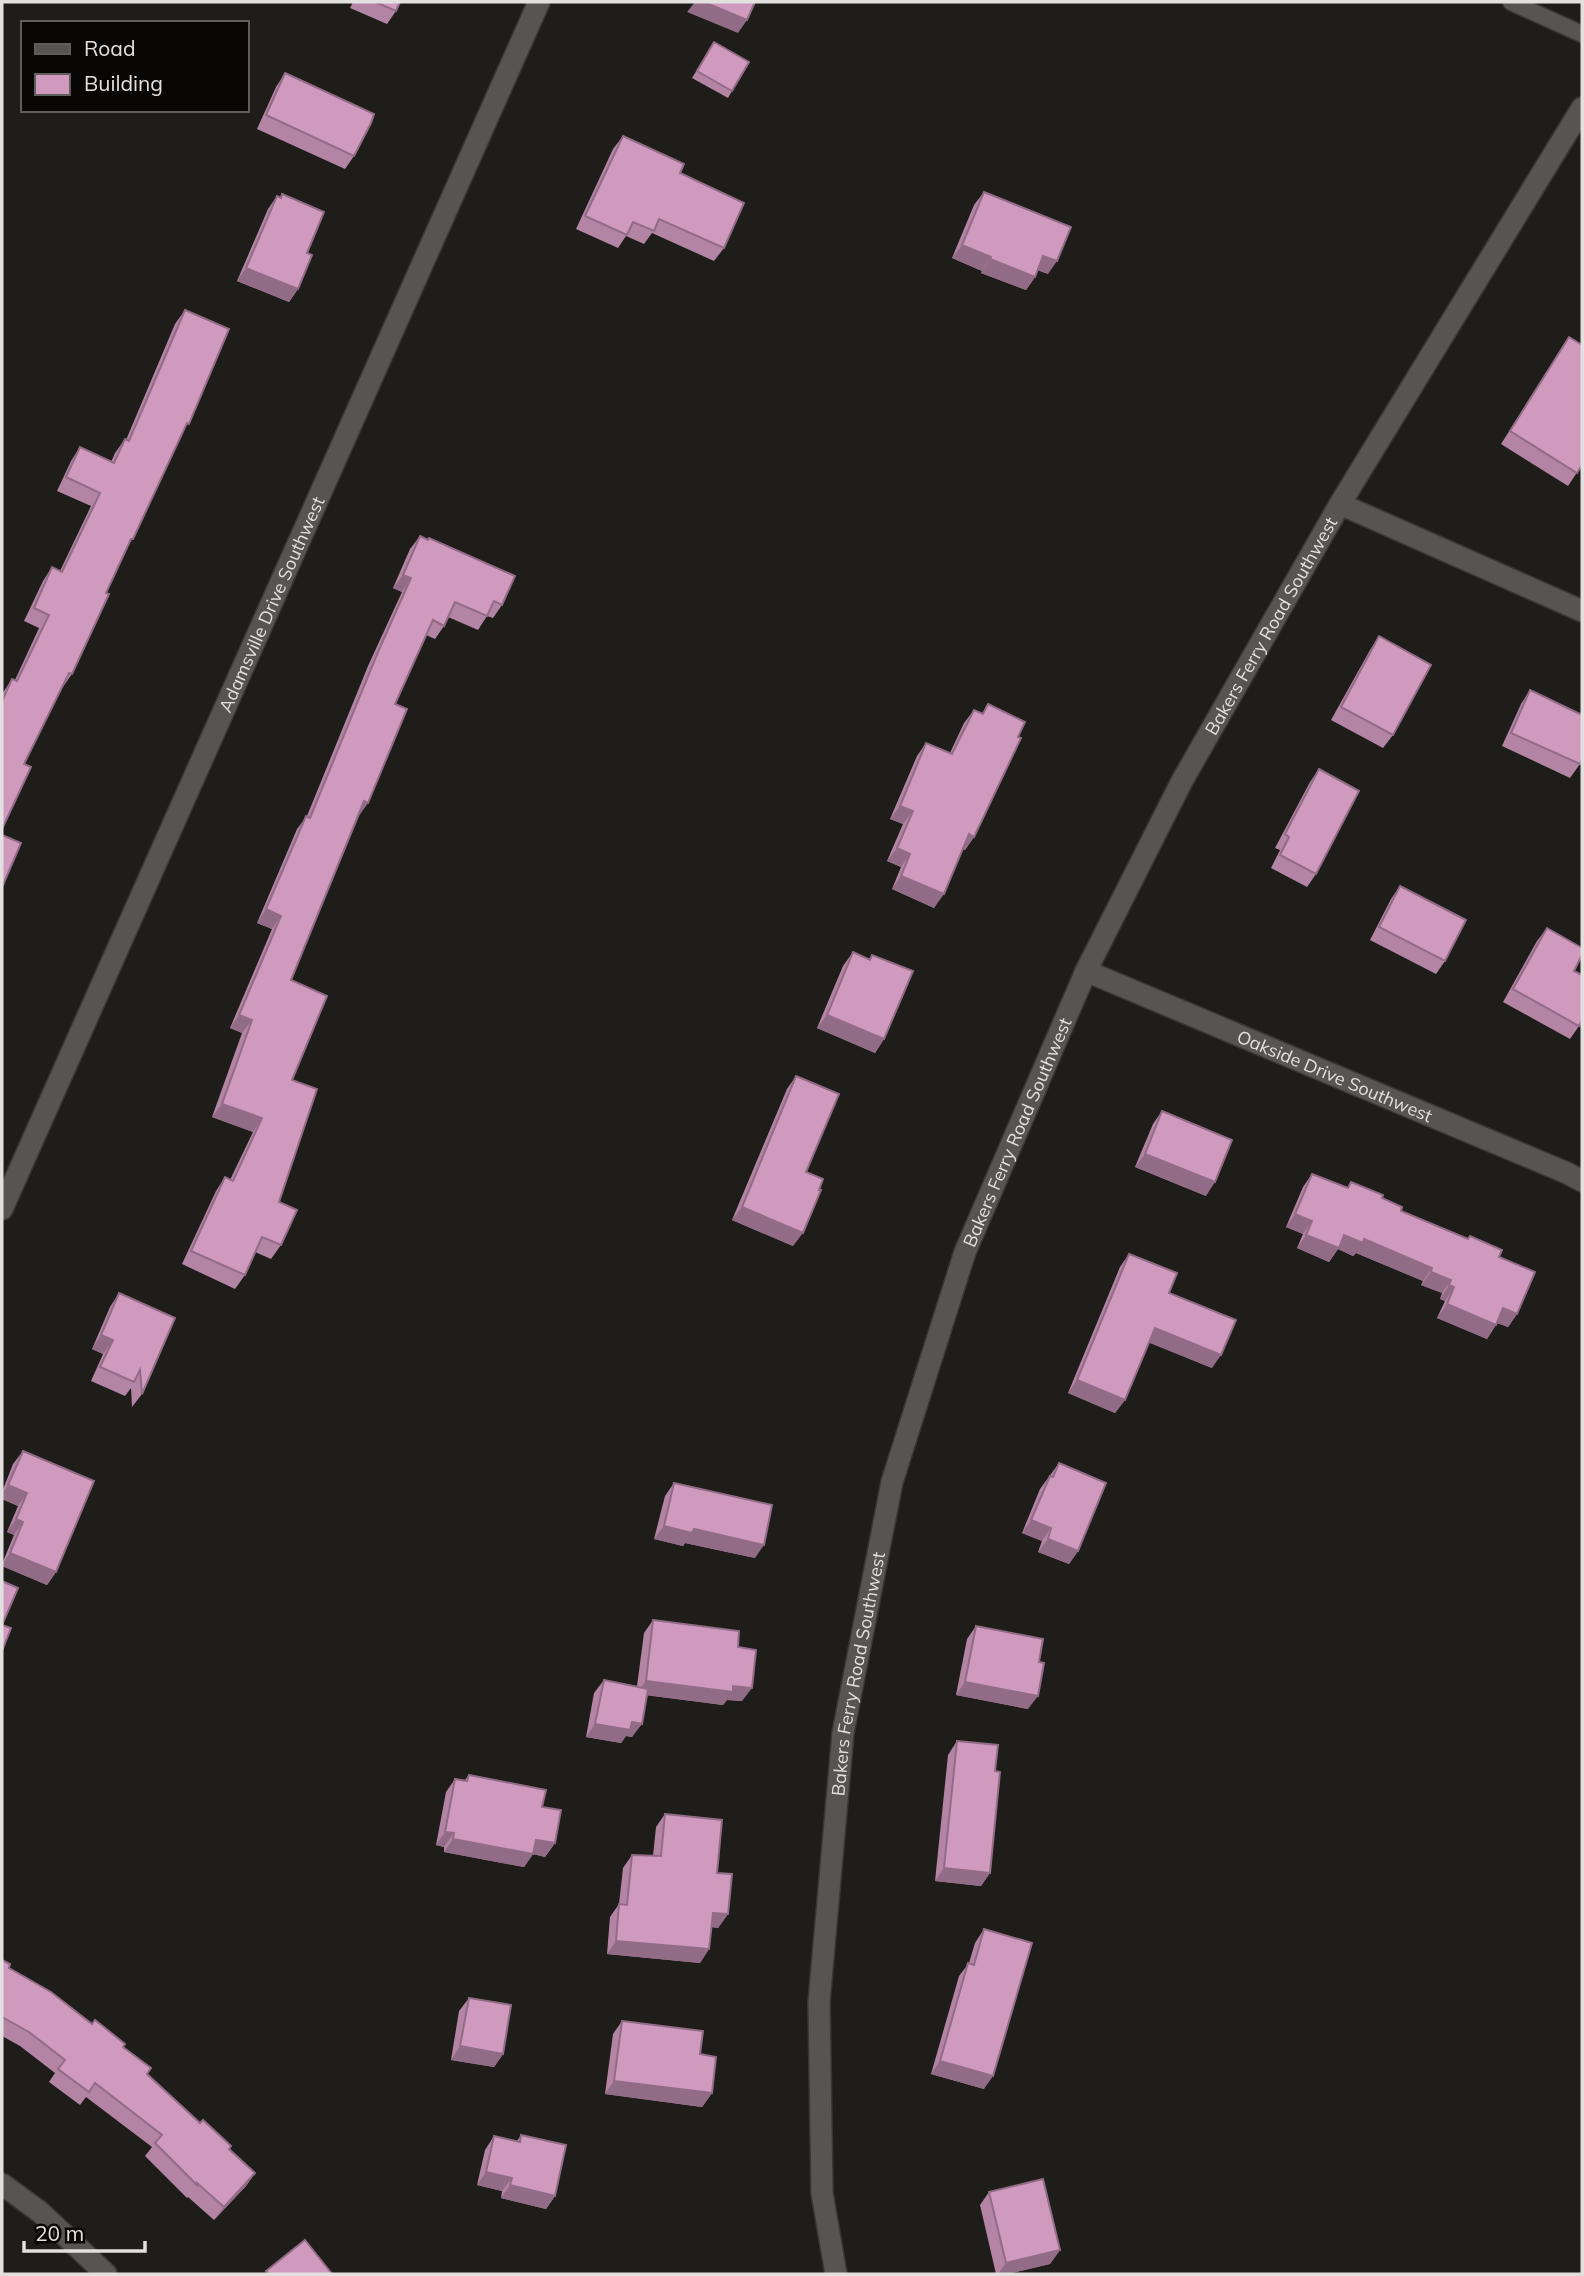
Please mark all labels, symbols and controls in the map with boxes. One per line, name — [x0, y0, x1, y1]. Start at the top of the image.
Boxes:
legend — [21, 21, 248, 112]
text: Road — [84, 35, 135, 61]
text: Building — [84, 70, 163, 96]
street label: Adamsville Drive Southwest — [213, 493, 329, 716]
street label: Bakers Ferry Road Southwest — [1199, 512, 1342, 739]
street label: Bakers Ferry Road Southwest — [957, 1014, 1076, 1250]
street label: Oakside Drive Southwest — [1234, 1024, 1436, 1127]
street label: Bakers Ferry Road Southwest — [826, 1550, 890, 1797]
scale bar — [24, 2210, 145, 2254]
text: 20 m — [35, 2220, 84, 2246]

